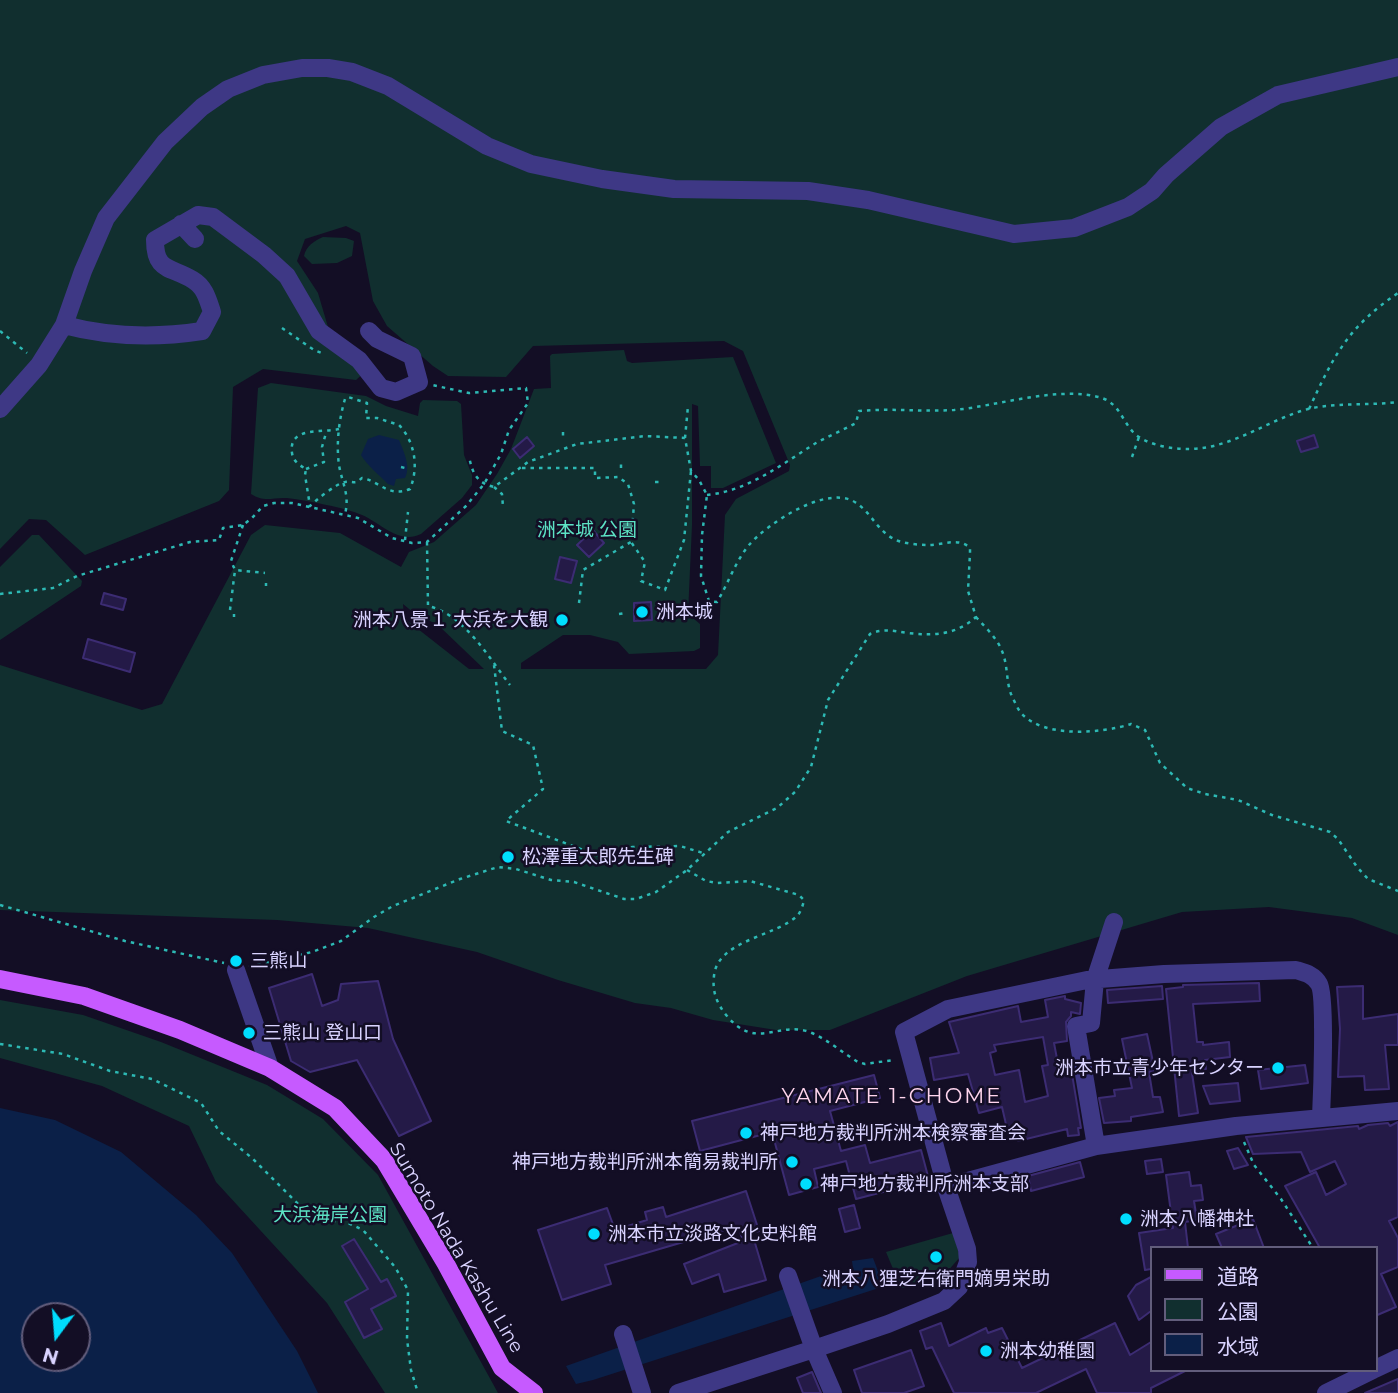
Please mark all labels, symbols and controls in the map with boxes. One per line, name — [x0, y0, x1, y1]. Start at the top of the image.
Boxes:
park label: 洲本城 公園 — [537, 519, 637, 541]
place label: 洲本城 — [656, 601, 713, 623]
marker: 洲本城 — [634, 604, 650, 620]
place label: 洲本八景１ 大浜を大観 — [353, 609, 548, 631]
marker: 洲本八景１ 大浜を大観 — [554, 612, 570, 628]
place label: 松澤重太郎先生碑 — [522, 846, 674, 868]
marker: 松澤重太郎先生碑 — [500, 849, 516, 865]
place label: 三熊山 — [250, 950, 307, 972]
marker: 三熊山 — [228, 953, 244, 969]
place label: 三熊山 登山口 — [263, 1022, 382, 1044]
marker: 三熊山 登山口 — [241, 1025, 257, 1041]
place label: 洲本市立青少年センター — [1055, 1057, 1264, 1079]
marker: 洲本市立青少年センター — [1270, 1060, 1286, 1076]
district label: YAMATE 1-CHOME — [783, 1084, 1001, 1110]
place label: 神戸地方裁判所洲本検察審査会 — [760, 1122, 1026, 1144]
marker: 神戸地方裁判所洲本検察審査会 — [738, 1125, 754, 1141]
street label: Sumoto Nada Kashu Line — [384, 1139, 528, 1357]
place label: 神戸地方裁判所洲本簡易裁判所 — [512, 1151, 778, 1173]
marker: 神戸地方裁判所洲本簡易裁判所 — [784, 1154, 800, 1170]
place label: 神戸地方裁判所洲本支部 — [820, 1173, 1029, 1195]
marker: 神戸地方裁判所洲本支部 — [798, 1176, 814, 1192]
park label: 大浜海岸公園 — [273, 1204, 387, 1226]
place label: 洲本八幡神社 — [1140, 1208, 1254, 1230]
marker: 洲本八幡神社 — [1118, 1211, 1134, 1227]
place label: 洲本市立淡路文化史料館 — [608, 1223, 817, 1245]
marker: 洲本市立淡路文化史料館 — [586, 1226, 602, 1242]
legend — [1150, 1246, 1377, 1372]
marker: 洲本八狸芝右衛門嫡男栄助 — [928, 1249, 944, 1265]
text: 道路 — [1217, 1264, 1259, 1289]
place label: 洲本八狸芝右衛門嫡男栄助 — [822, 1268, 1050, 1290]
text: 公園 — [1217, 1299, 1259, 1324]
north arrow — [21, 1302, 91, 1372]
text: 水域 — [1217, 1334, 1259, 1359]
place label: 洲本幼稚園 — [1000, 1340, 1095, 1362]
text: N — [40, 1343, 61, 1369]
marker: 洲本幼稚園 — [978, 1343, 994, 1359]

